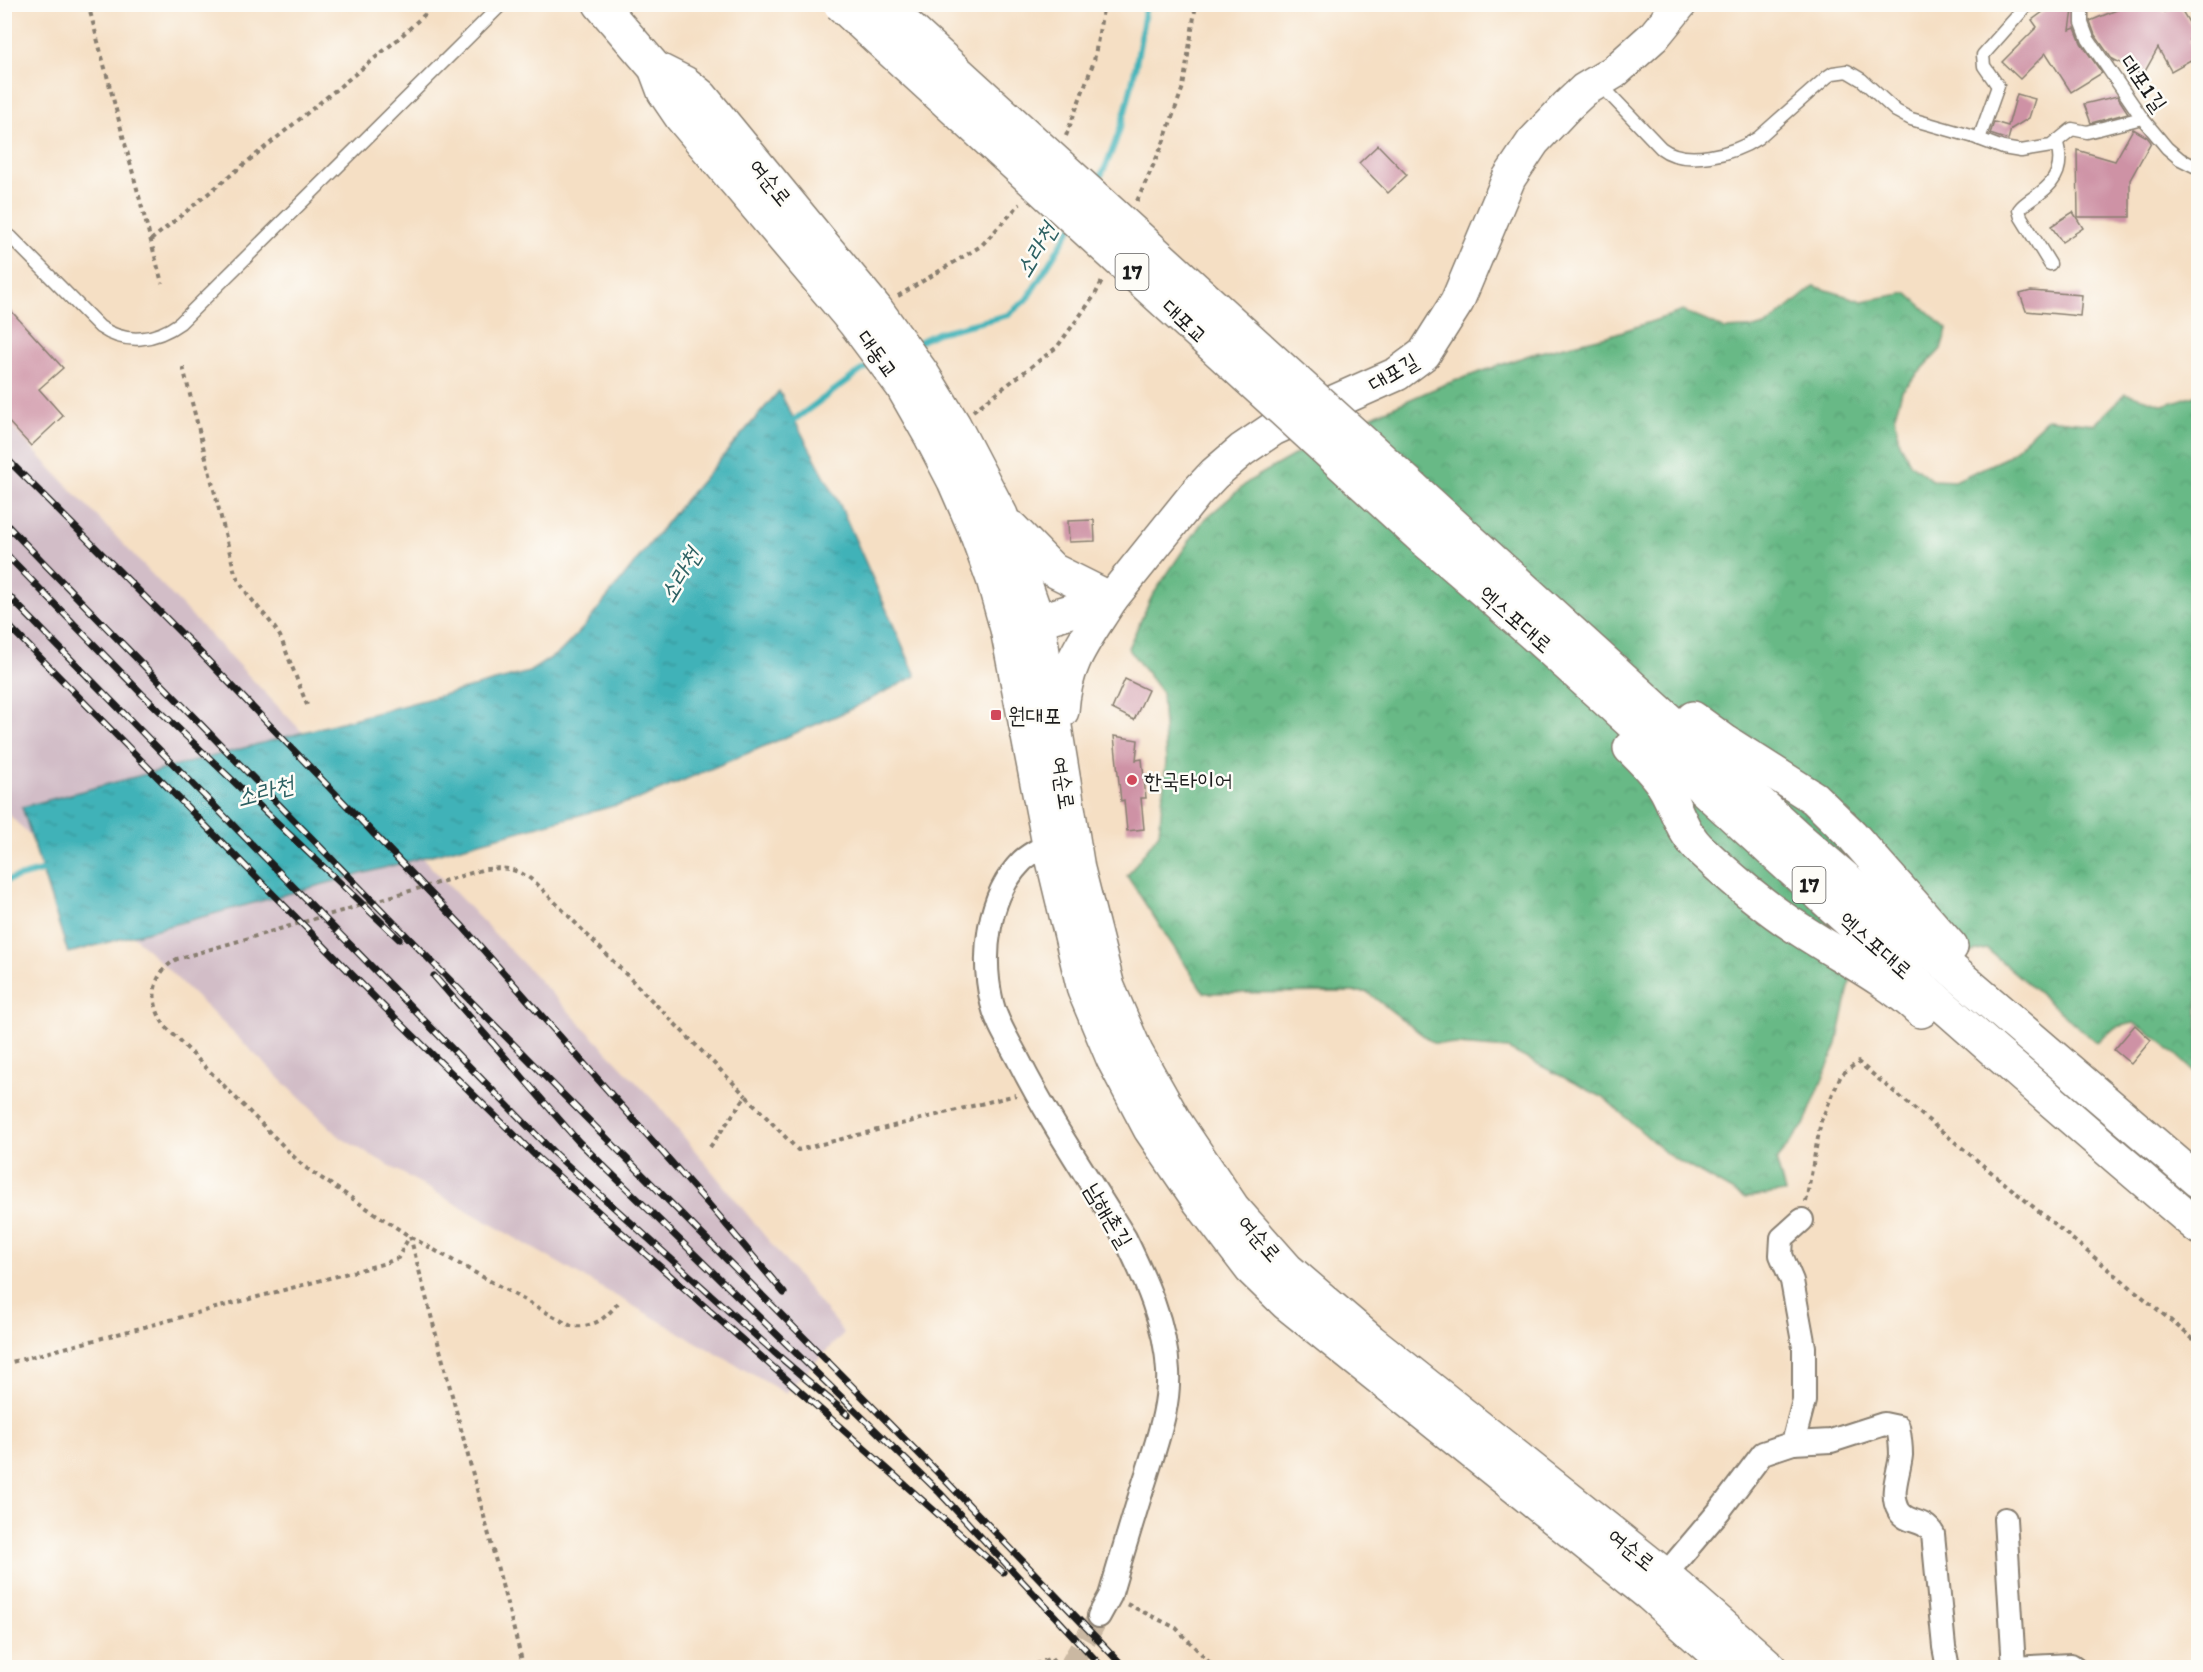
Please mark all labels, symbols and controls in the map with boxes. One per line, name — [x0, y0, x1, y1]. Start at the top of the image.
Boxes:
street label: 대포1길 — [2114, 50, 2173, 117]
street label: 여순로 — [743, 153, 798, 211]
water label: 소라천 — [1008, 215, 1064, 282]
road number: 17 — [1116, 254, 1148, 290]
street label: 대포교 — [1156, 293, 1213, 349]
street label: 대동교 — [851, 325, 904, 384]
street label: 대포길 — [1364, 347, 1423, 398]
water label: 소라천 — [652, 540, 708, 607]
street label: 엑스포대로 — [1473, 580, 1558, 659]
place label: 원대포 — [1008, 702, 1061, 729]
marker: 원대포 — [989, 708, 1003, 722]
street label: 여순로 — [1046, 755, 1081, 811]
place label: 한국타이어 — [1144, 767, 1233, 794]
water label: 소라천 — [233, 768, 299, 812]
marker: 한국타이어 — [1125, 773, 1139, 787]
road number: 17 — [1792, 867, 1826, 903]
street label: 엑스포대로 — [1833, 906, 1918, 985]
street label: 남해촌길 — [1079, 1178, 1139, 1253]
street label: 여순로 — [1232, 1209, 1287, 1267]
street label: 여순로 — [1603, 1522, 1661, 1577]

